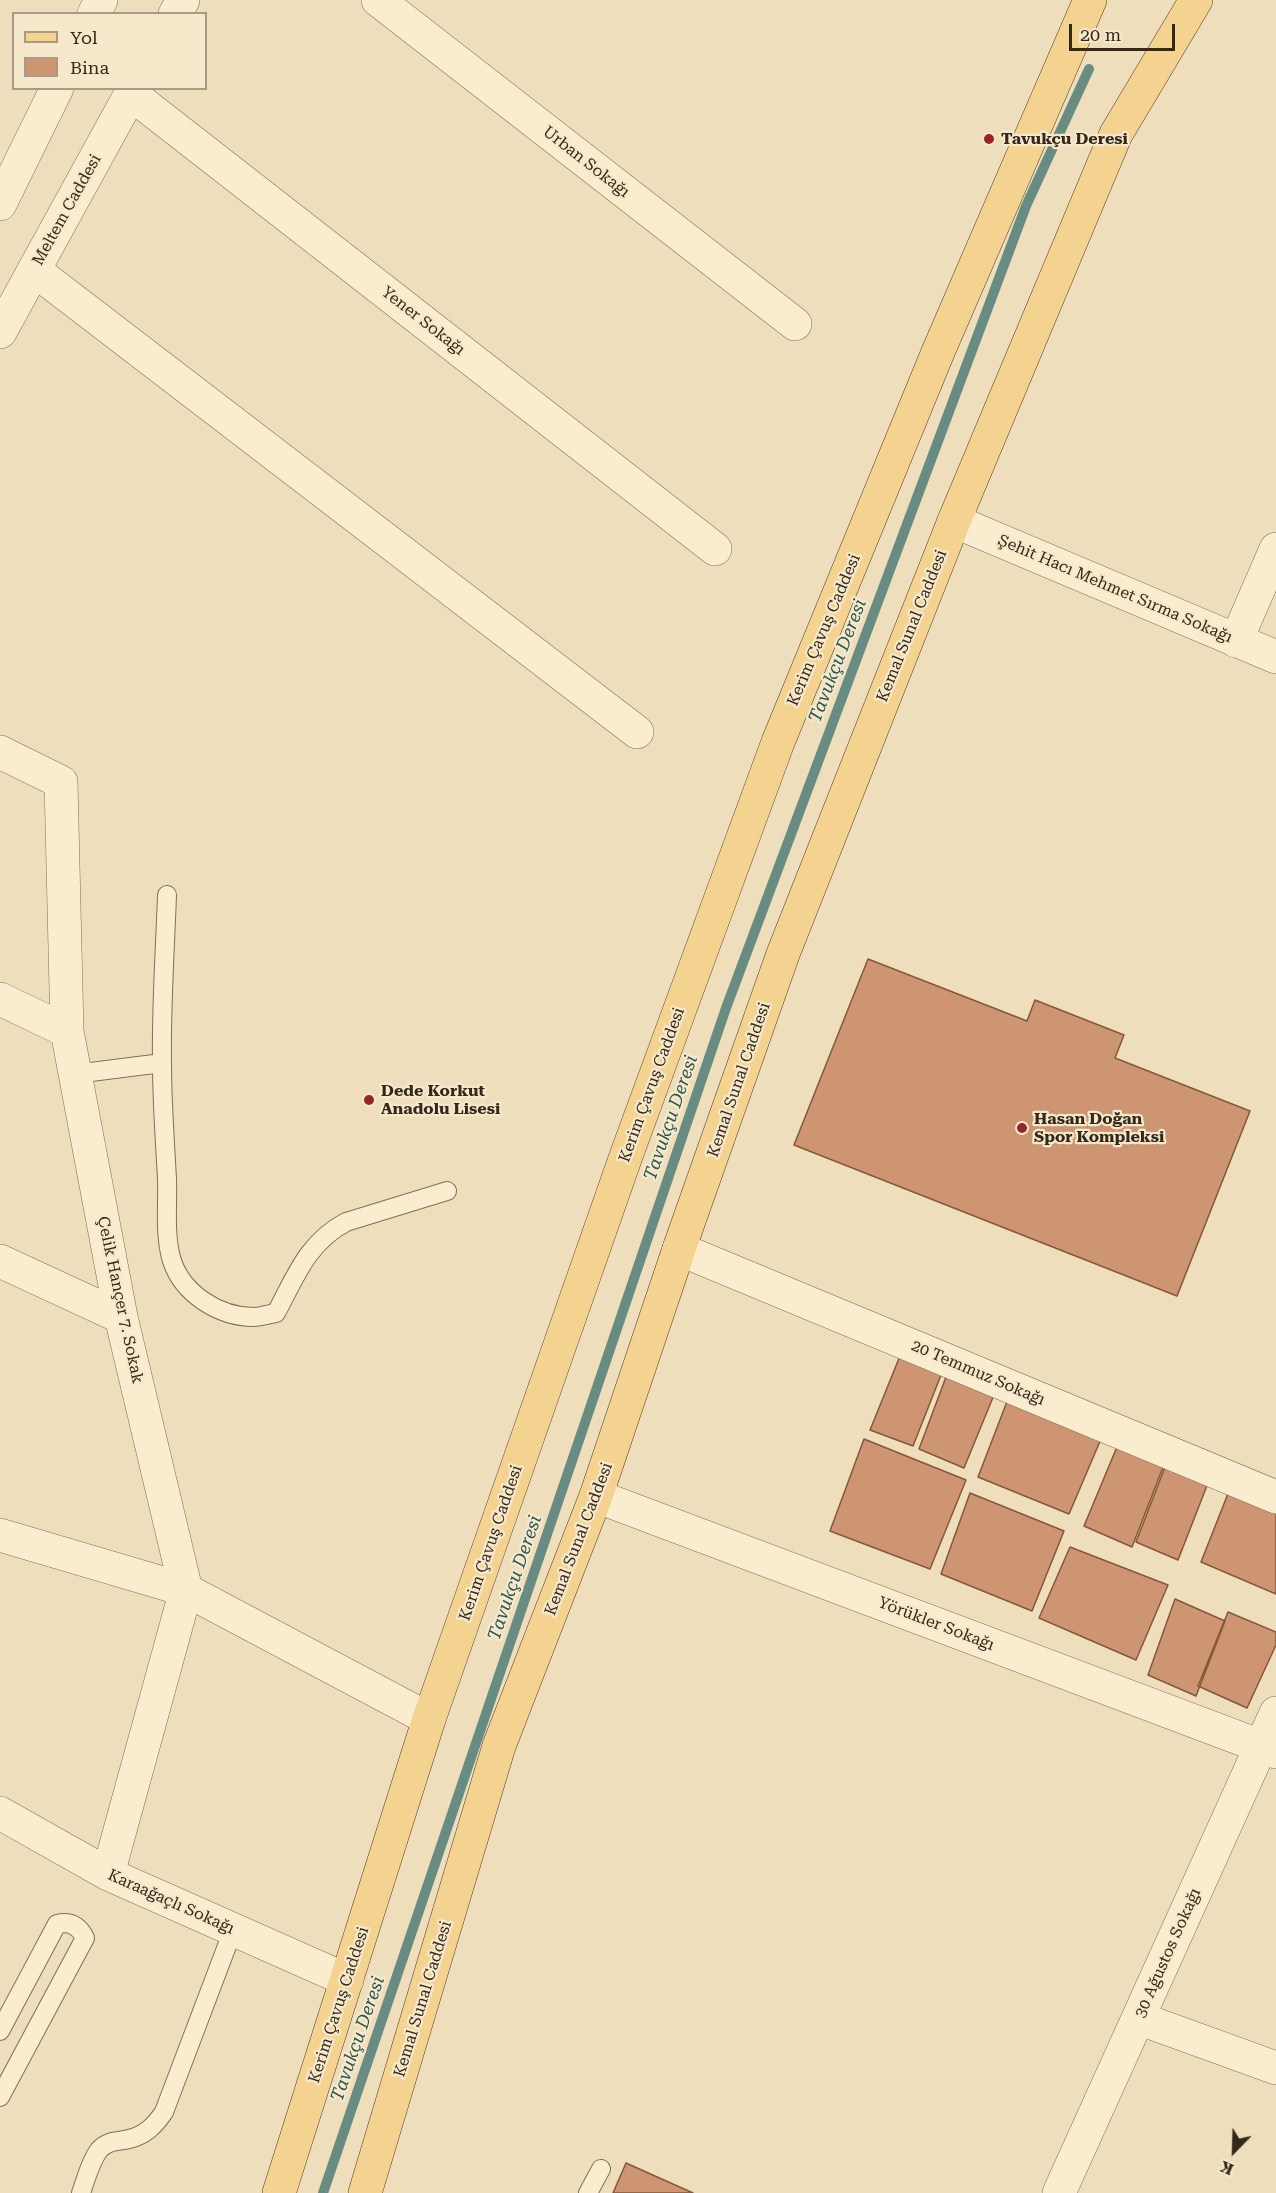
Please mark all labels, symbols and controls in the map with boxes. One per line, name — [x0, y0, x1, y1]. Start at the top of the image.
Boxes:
legend — [12, 12, 207, 90]
scale bar — [1072, 12, 1178, 50]
text: 20 m — [1080, 24, 1121, 45]
text: Yol — [70, 27, 98, 48]
text: Bina — [70, 57, 109, 78]
street label: Urban Sokağı — [539, 122, 633, 202]
place label: Tavukçu Deresi — [1001, 129, 1128, 149]
marker: Tavukçu Deresi — [982, 132, 996, 146]
street label: Meltem Caddesi — [29, 151, 105, 269]
street label: Yener Sokağı — [377, 282, 469, 360]
street label: Şehit Hacı Mehmet Sırma Sokağı — [995, 531, 1235, 647]
street label: Kemal Sunal Caddesi — [873, 547, 951, 705]
street label: Kerim Çavuş Caddesi — [783, 551, 865, 709]
water label: Tavukçu Deresi — [805, 596, 871, 726]
street label: Kemal Sunal Caddesi — [704, 1000, 774, 1160]
street label: Kerim Çavuş Caddesi — [615, 1005, 689, 1165]
water label: Tavukçu Deresi — [640, 1053, 702, 1183]
place label: Dede Korkut Anadolu Lisesi — [381, 1081, 500, 1119]
marker: Dede Korkut Anadolu Lisesi — [362, 1093, 376, 1107]
place label: Hasan Doğan Spor Kompleksi — [1034, 1109, 1164, 1147]
marker: Hasan Doğan Spor Kompleksi — [1015, 1121, 1029, 1135]
street label: Çelik Hançer 7. Sokak — [93, 1215, 147, 1385]
street label: 20 Temmuz Sokağı — [908, 1336, 1048, 1410]
street label: Kemal Sunal Caddesi — [541, 1460, 617, 1618]
street label: Kerim Çavuş Caddesi — [455, 1463, 527, 1623]
water label: Tavukçu Deresi — [484, 1513, 546, 1643]
street label: Yörükler Sokağı — [875, 1593, 997, 1655]
street label: Karaağaçlı Sokağı — [105, 1865, 237, 1939]
street label: 30 Ağustos Sokağı — [1131, 1885, 1205, 2021]
street label: Kemal Sunal Caddesi — [390, 1919, 456, 2079]
street label: Kerim Çavuş Caddesi — [305, 1924, 373, 2086]
water label: Tavukçu Deresi — [327, 1974, 389, 2104]
north arrow — [1204, 2121, 1264, 2181]
text: K — [1217, 2157, 1236, 2179]

